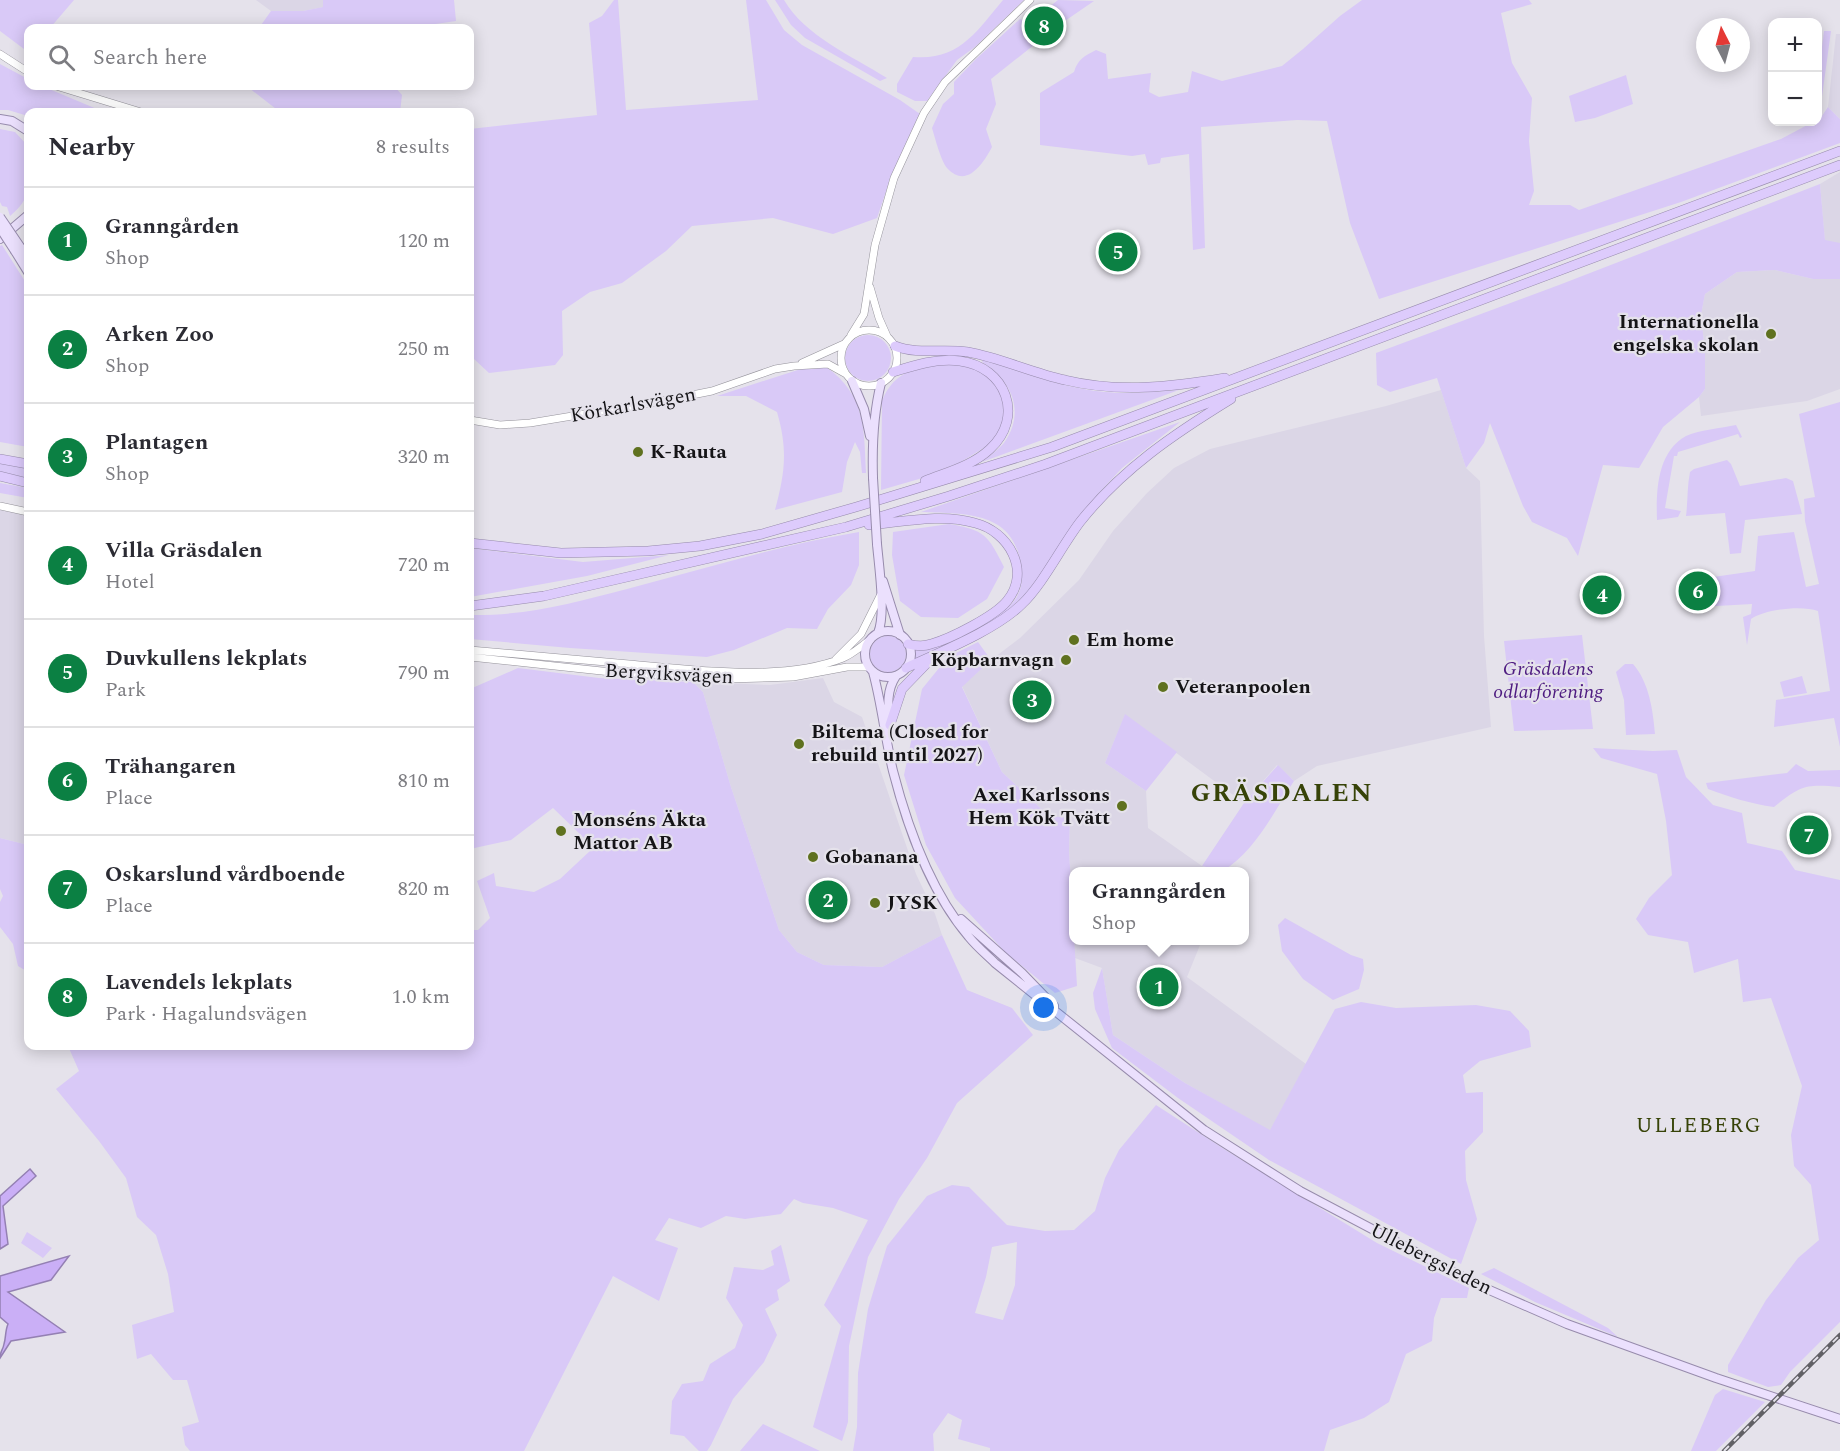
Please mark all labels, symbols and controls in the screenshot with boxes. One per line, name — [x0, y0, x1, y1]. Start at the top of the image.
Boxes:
pin: 8 — [1024, 3, 1064, 48]
north arrow — [1696, 18, 1750, 72]
map controls — [1768, 18, 1822, 126]
button: + — [1768, 18, 1822, 72]
search box — [24, 24, 474, 90]
icon: search — [45, 41, 78, 74]
text: Search here — [93, 41, 207, 74]
button: − — [1768, 72, 1822, 126]
text: Nearby — [48, 127, 134, 167]
text: 8 results — [376, 132, 450, 162]
text: Granngården — [105, 210, 239, 243]
text: 1 — [62, 226, 73, 256]
text: 120 m — [398, 226, 450, 256]
pin: 5 — [1098, 230, 1138, 274]
text: Shop — [105, 243, 149, 273]
place label: Internationella engelska skolan — [1613, 307, 1760, 360]
text: Arken Zoo — [105, 318, 214, 351]
marker: Internationella engelska skolan — [1764, 327, 1778, 341]
text: 2 — [62, 334, 73, 364]
text: 250 m — [398, 334, 450, 364]
text: Shop — [105, 351, 149, 381]
street label: Körkarlsvägen — [568, 379, 698, 431]
text: Plantagen — [105, 426, 208, 459]
place label: K-Rauta — [650, 437, 727, 467]
text: 3 — [62, 442, 73, 472]
text: 320 m — [398, 442, 450, 472]
marker: K-Rauta — [631, 445, 645, 459]
text: Shop — [105, 459, 149, 489]
text: Villa Gräsdalen — [105, 534, 263, 567]
text: 4 — [62, 550, 73, 580]
text: 720 m — [398, 550, 450, 580]
text: Hotel — [105, 567, 155, 597]
pin: 6 — [1678, 568, 1718, 614]
pin: 4 — [1582, 572, 1622, 618]
place label: Em home — [1086, 625, 1174, 655]
marker: Em home — [1067, 633, 1081, 647]
text: Duvkullens lekplats — [105, 642, 307, 675]
place label: Köpbarnvagn — [931, 645, 1054, 675]
marker: Köpbarnvagn — [1059, 653, 1073, 667]
park label: Gräsdalens odlarförening — [1493, 654, 1604, 707]
street label: Bergviksvägen — [604, 656, 734, 692]
text: 5 — [62, 658, 73, 688]
text: 790 m — [398, 658, 450, 688]
place label: Veteranpoolen — [1175, 672, 1311, 702]
text: Park — [105, 675, 146, 705]
pin: 3 — [1012, 678, 1052, 722]
marker: Veteranpoolen — [1156, 680, 1170, 694]
place label: Biltema (Closed for rebuild until 2027) — [811, 717, 989, 770]
marker: Biltema (Closed for rebuild until 2027) — [792, 737, 806, 751]
text: Trähangaren — [105, 750, 236, 783]
text: 6 — [62, 766, 73, 796]
text: 810 m — [398, 766, 450, 796]
district label: GRÄSDALEN — [1191, 773, 1373, 813]
place label: Axel Karlssons Hem Kök Tvätt — [968, 780, 1110, 833]
text: Place — [105, 783, 153, 813]
marker: Axel Karlssons Hem Kök Tvätt — [1115, 799, 1129, 813]
place label: Monséns Äkta Mattor AB — [573, 805, 707, 858]
pin: 7 — [1790, 812, 1828, 858]
marker: Monséns Äkta Mattor AB — [554, 824, 568, 838]
place label: Gobanana — [825, 842, 919, 872]
marker: Gobanana — [806, 850, 820, 864]
text: Oskarslund vårdboende — [105, 858, 345, 891]
popup — [1069, 867, 1249, 945]
text: 7 — [62, 874, 73, 904]
text: 820 m — [398, 874, 450, 904]
text: Granngården — [1092, 875, 1226, 908]
pin: 2 — [808, 878, 848, 922]
place label: JYSK — [887, 888, 938, 918]
text: Place — [105, 891, 153, 921]
marker: JYSK — [868, 896, 882, 910]
text: Shop — [1092, 908, 1136, 938]
pin: 1 — [1140, 964, 1178, 1010]
text: Lavendels lekplats — [105, 966, 293, 999]
text: 8 — [62, 982, 73, 1012]
text: 1.0 km — [392, 982, 450, 1012]
your location — [1029, 993, 1058, 1022]
text: Park · Hagalundsvägen — [105, 999, 307, 1029]
district label: ULLEBERG — [1636, 1110, 1762, 1142]
street label: Ullebergsleden — [1365, 1215, 1497, 1303]

